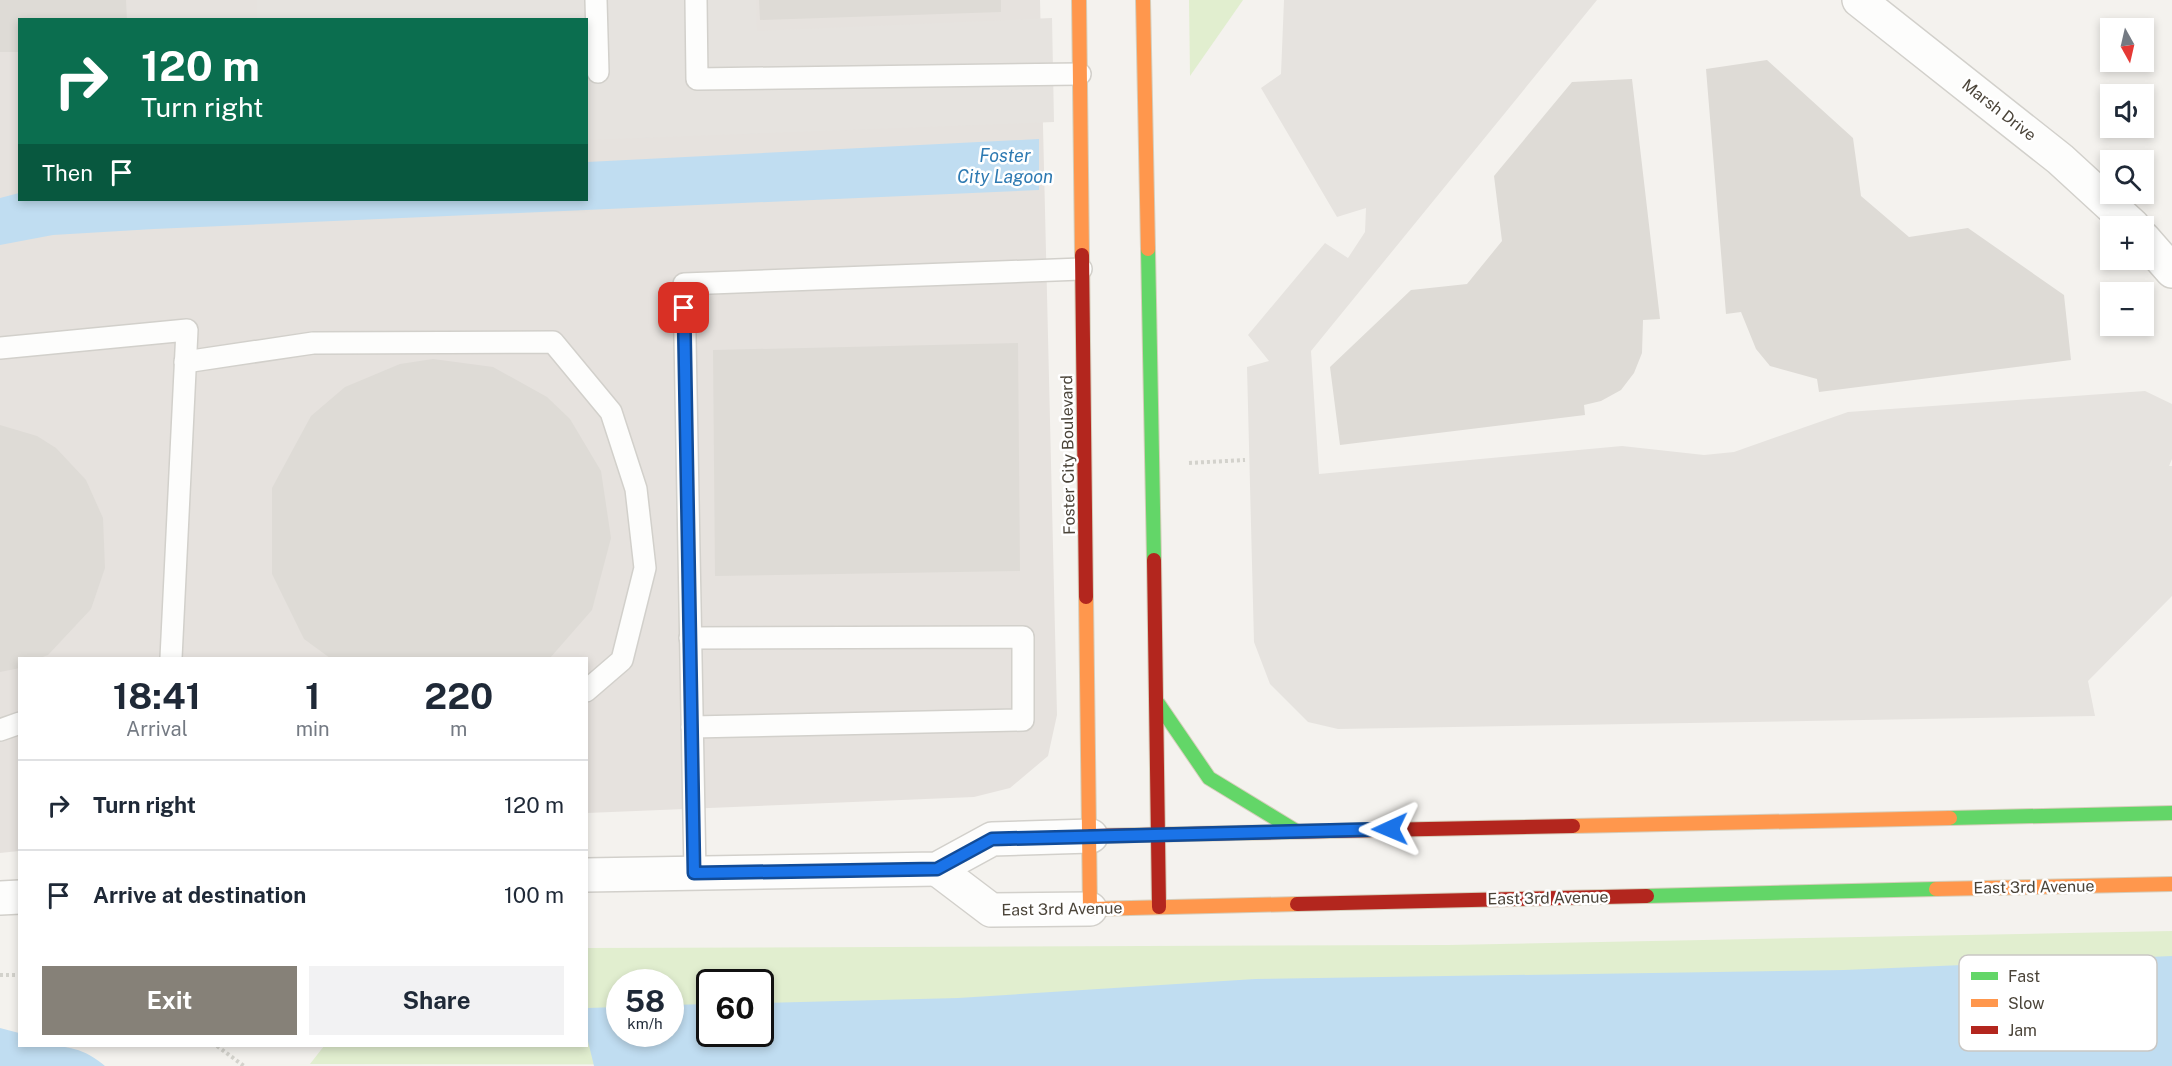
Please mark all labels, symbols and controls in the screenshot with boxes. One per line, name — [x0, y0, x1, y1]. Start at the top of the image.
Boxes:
north arrow — [2100, 18, 2154, 72]
map controls — [2100, 18, 2154, 336]
text: 120 m — [141, 41, 260, 90]
icon: right — [42, 42, 120, 120]
street label: Marsh Drive — [1958, 75, 2040, 145]
button: sound — [2100, 84, 2154, 138]
text: Turn right — [141, 91, 264, 123]
water label: Foster City Lagoon — [957, 145, 1053, 187]
button: search — [2100, 150, 2154, 204]
icon: arrive — [105, 156, 138, 189]
text: Then — [42, 160, 93, 186]
button: + — [2100, 216, 2154, 270]
pin — [658, 282, 709, 333]
button: − — [2100, 282, 2154, 336]
icon: arrive — [667, 291, 700, 324]
street label: Foster City Boulevard — [1057, 375, 1079, 535]
text: 18:41 — [113, 675, 201, 717]
text: 1 — [305, 675, 320, 717]
text: 220 — [424, 675, 493, 717]
text: Arrival — [126, 717, 188, 741]
text: min — [296, 717, 330, 741]
text: m — [450, 717, 467, 741]
icon: right — [42, 789, 75, 822]
text: Turn right — [93, 792, 196, 818]
text: 120 m — [504, 792, 564, 818]
position arrow — [1358, 797, 1422, 861]
street label: East 3rd Avenue — [1973, 876, 2095, 898]
icon: arrive — [42, 879, 75, 912]
text: Arrive at destination — [93, 882, 306, 908]
text: 100 m — [504, 882, 564, 908]
street label: East 3rd Avenue — [1487, 887, 1609, 909]
street label: East 3rd Avenue — [1001, 898, 1123, 920]
legend — [1959, 955, 2157, 1051]
button: Exit — [42, 966, 297, 1035]
button: Share — [309, 966, 564, 1035]
text: Fast — [2008, 967, 2040, 986]
speed limit sign: 60 — [696, 969, 774, 1047]
text: 58 — [625, 983, 665, 1019]
text: Slow — [2008, 994, 2045, 1013]
text: km/h — [627, 1015, 663, 1032]
text: Jam — [2008, 1021, 2037, 1040]

